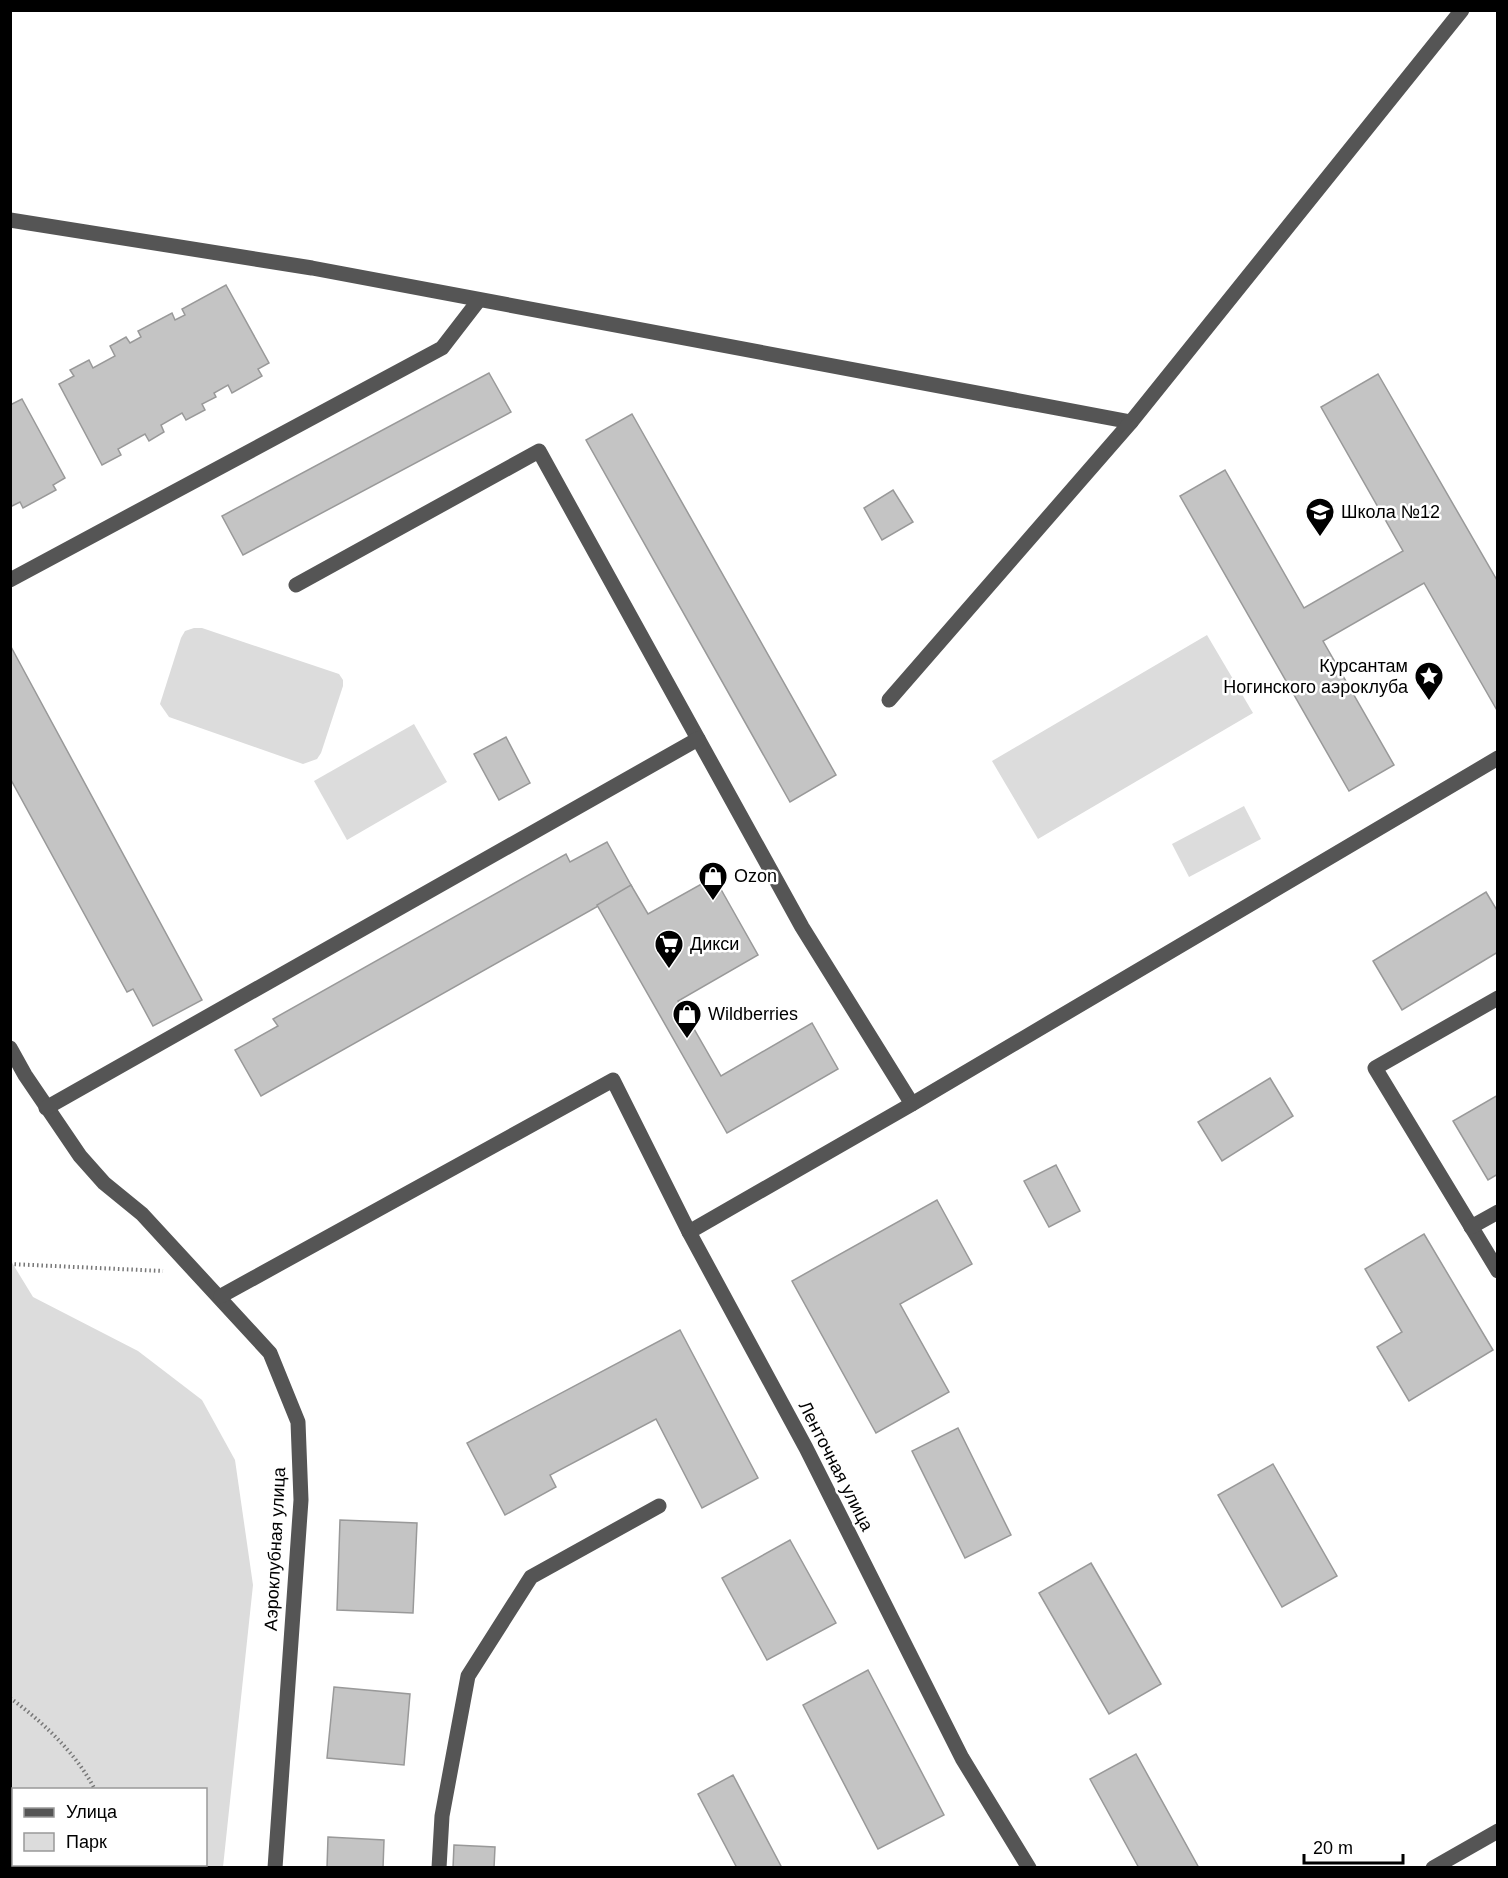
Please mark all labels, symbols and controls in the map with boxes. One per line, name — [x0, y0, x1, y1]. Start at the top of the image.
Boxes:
school or university icon: Школа №12 — [1304, 496, 1336, 538]
place label: Школа №12 — [1341, 502, 1440, 522]
place label: Курсантам Ногинского аэроклуба — [1223, 656, 1409, 697]
place icon: Курсантам Ногинского аэроклуба — [1413, 660, 1445, 702]
shop icon: Ozon — [697, 860, 729, 902]
place label: Ozon — [734, 866, 777, 886]
supermarket icon: Дикси — [653, 928, 685, 970]
place label: Дикси — [690, 934, 739, 954]
shop icon: Wildberries — [671, 998, 703, 1040]
place label: Wildberries — [708, 1004, 798, 1024]
street label: Ленточная улица — [795, 1398, 878, 1535]
street label: Аэроклубная улица — [261, 1466, 289, 1631]
legend — [12, 1788, 207, 1866]
text: Улица — [66, 1802, 118, 1822]
scale bar — [1304, 1827, 1403, 1865]
text: Парк — [66, 1832, 107, 1852]
text: 20 m — [1313, 1838, 1353, 1858]

